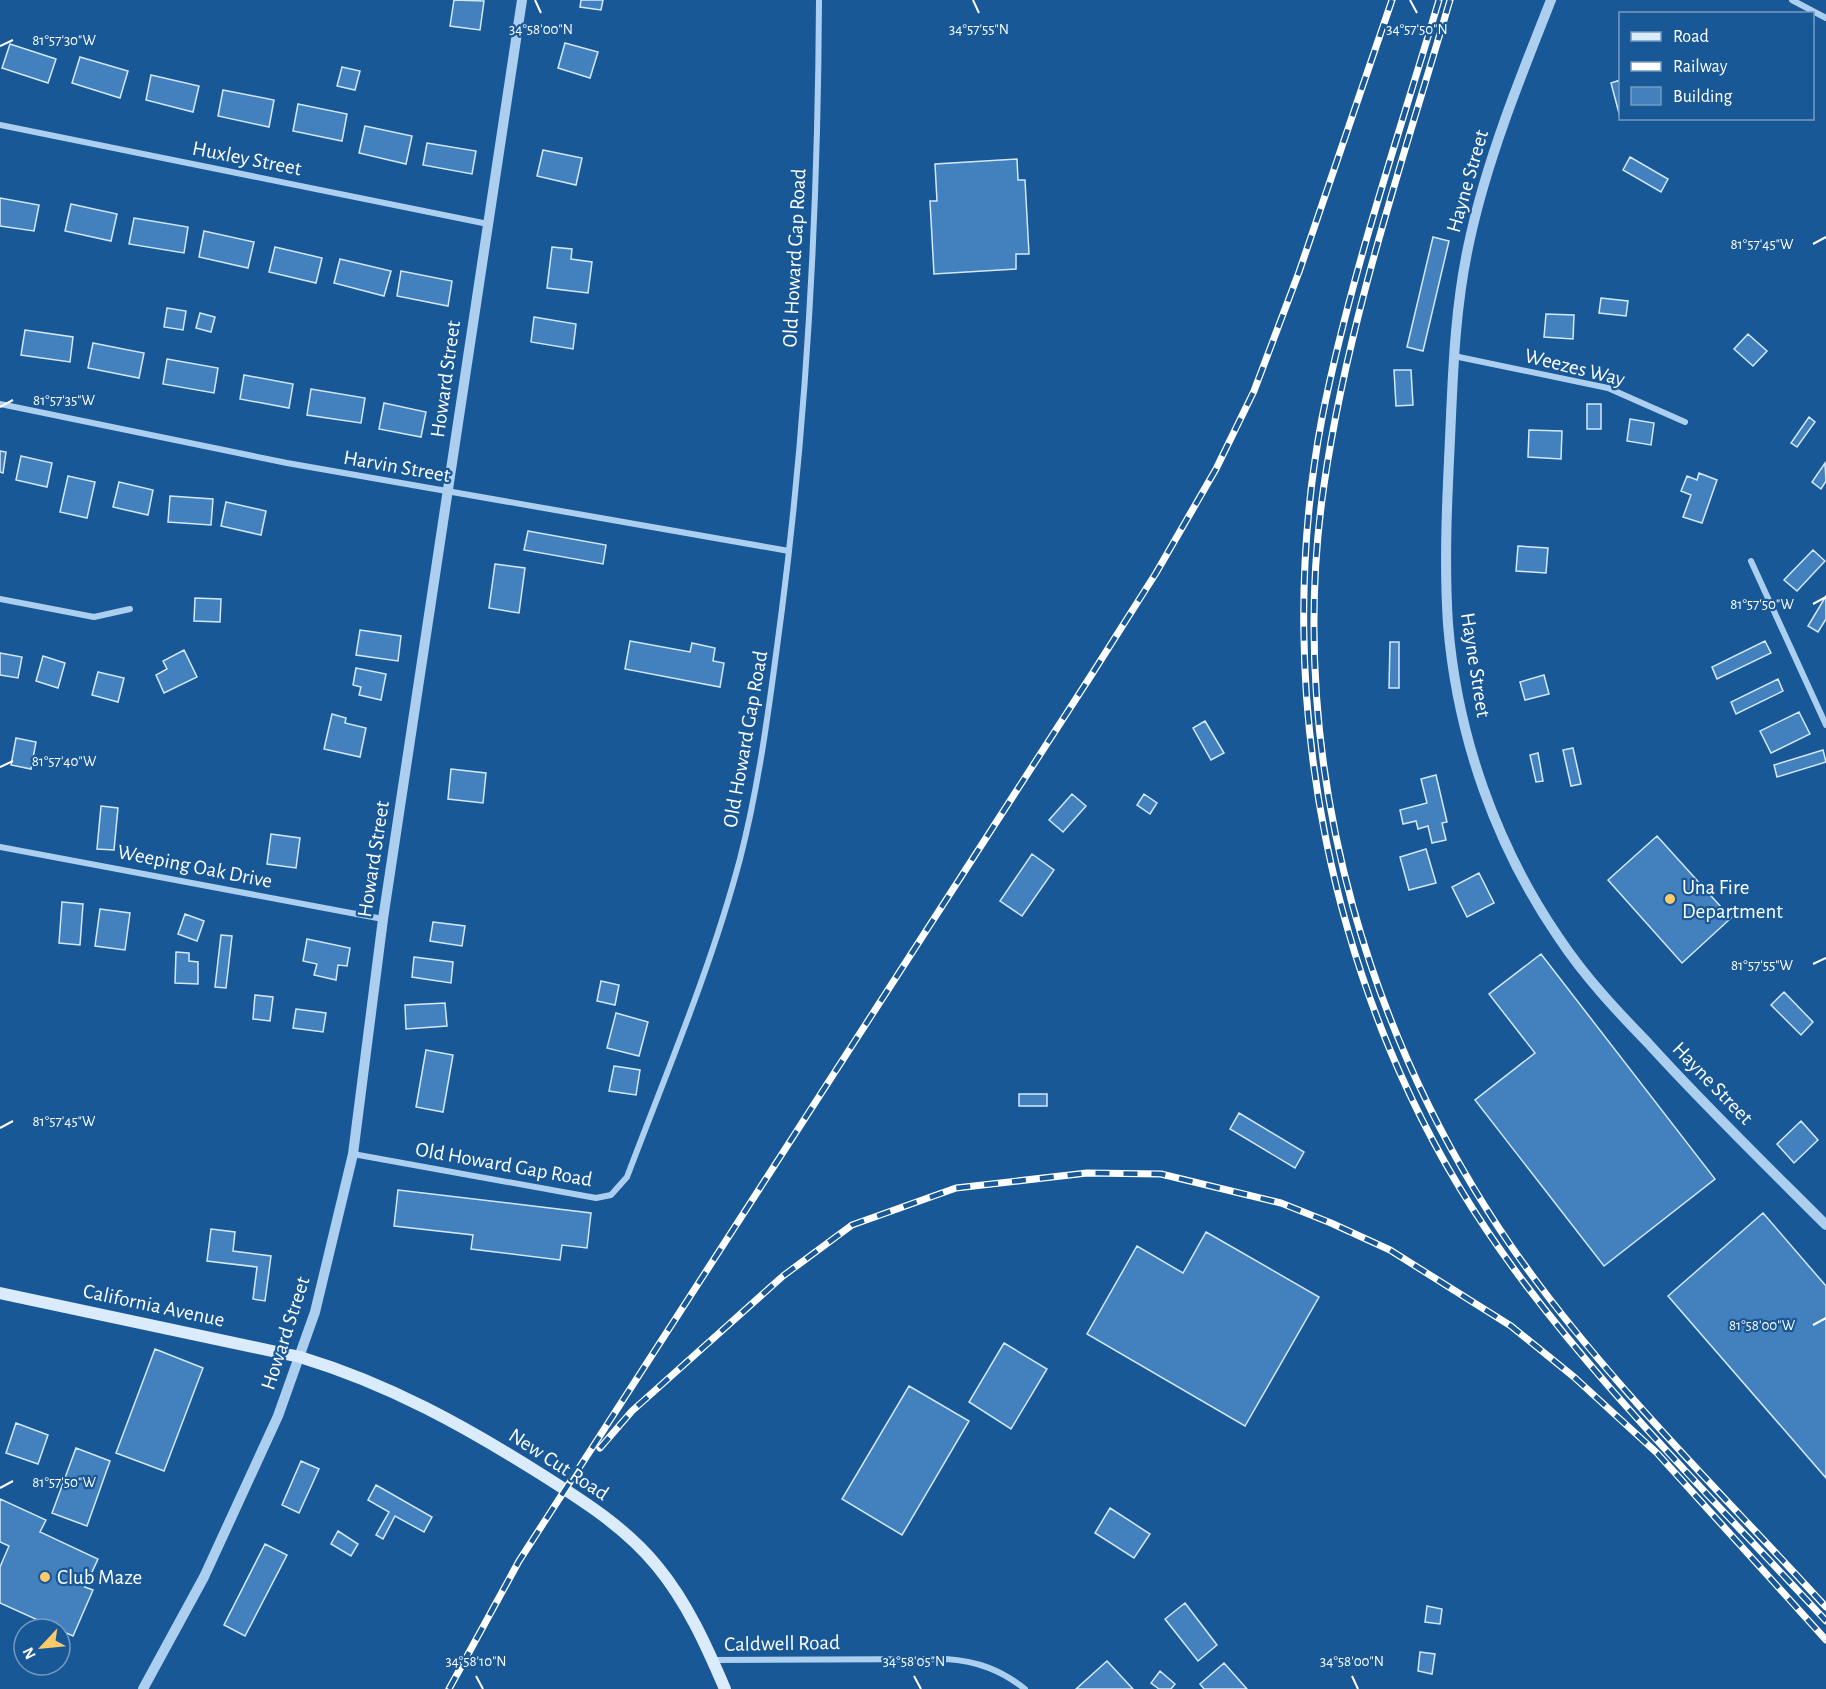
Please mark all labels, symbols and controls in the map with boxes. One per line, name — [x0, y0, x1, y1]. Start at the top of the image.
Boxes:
legend — [1619, 12, 1814, 120]
text: 34°58'00"N — [509, 22, 573, 37]
text: 34°57'55"N — [949, 22, 1009, 37]
text: 34°57'50"N — [1386, 22, 1448, 37]
text: Road — [1673, 28, 1709, 46]
text: 81°57'30"W — [32, 33, 96, 48]
text: Railway — [1673, 58, 1728, 76]
text: Building — [1673, 88, 1733, 106]
street label: Hayne Street — [1443, 127, 1492, 235]
street label: Huxley Street — [191, 138, 304, 179]
street label: Old Howard Gap Road — [779, 168, 810, 348]
text: 81°57'45"W — [1731, 237, 1794, 252]
street label: Howard Street — [427, 319, 464, 439]
street label: Weezes Way — [1523, 345, 1627, 390]
text: 81°57'35"W — [33, 393, 96, 408]
street label: Harvin Street — [342, 447, 452, 486]
text: 81°57'50"W — [1730, 597, 1794, 612]
street label: Hayne Street — [1457, 611, 1494, 719]
street label: Old Howard Gap Road — [720, 649, 771, 829]
text: 81°57'40"W — [32, 754, 97, 769]
street label: Howard Street — [354, 799, 393, 919]
street label: Weeping Oak Drive — [116, 841, 274, 892]
place label: Una Fire Department — [1682, 877, 1783, 922]
marker: Una Fire Department — [1663, 892, 1677, 906]
text: 81°57'55"W — [1731, 958, 1794, 973]
street label: Hayne Street — [1668, 1038, 1757, 1129]
text: 81°57'45"W — [33, 1114, 96, 1129]
street label: Old Howard Gap Road — [414, 1139, 594, 1190]
street label: Howard Street — [257, 1274, 314, 1392]
street label: California Avenue — [81, 1280, 227, 1331]
text: 81°58'00"W — [1729, 1318, 1796, 1333]
street label: New Cut Road — [505, 1424, 613, 1504]
text: 81°57'50"W — [32, 1475, 96, 1490]
place label: Club Maze — [57, 1567, 142, 1588]
marker: Club Maze — [38, 1570, 52, 1584]
north arrow — [12, 1617, 72, 1677]
street label: Caldwell Road — [724, 1632, 840, 1655]
text: N — [20, 1645, 39, 1662]
text: 34°58'10"N — [445, 1654, 507, 1669]
text: 34°58'05"N — [883, 1654, 945, 1669]
text: 34°58'00"N — [1320, 1654, 1384, 1669]

